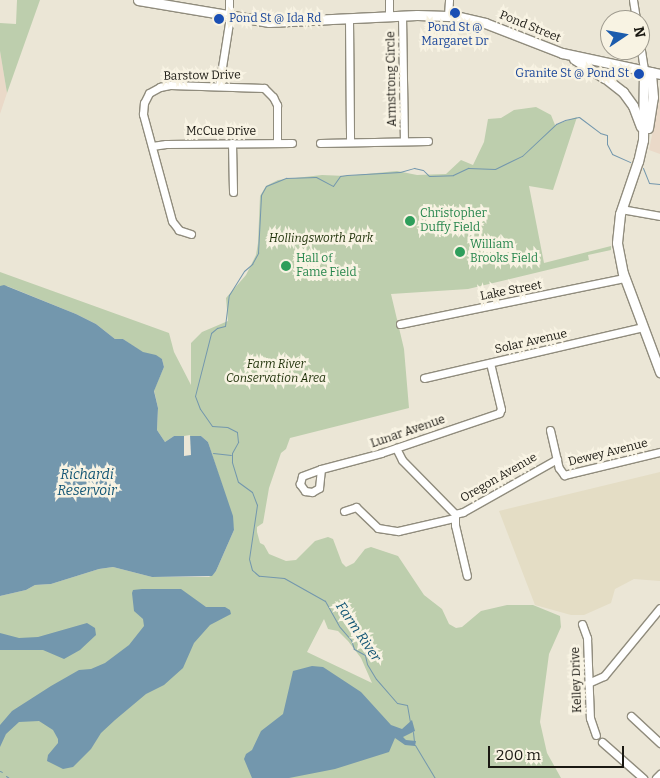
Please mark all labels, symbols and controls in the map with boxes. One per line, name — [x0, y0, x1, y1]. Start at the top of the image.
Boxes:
marker: Pond St @ Margaret Dr — [449, 7, 461, 19]
street label: Pond Street — [497, 8, 563, 46]
north arrow — [600, 10, 650, 60]
place label: Pond St @ Ida Rd — [229, 12, 321, 26]
marker: Pond St @ Ida Rd — [213, 13, 225, 25]
place label: Pond St @ Margaret Dr — [421, 21, 489, 49]
text: N — [630, 25, 649, 39]
street label: Armstrong Circle — [384, 31, 400, 127]
place label: Granite St @ Pond St — [515, 67, 629, 81]
street label: Barstow Drive — [163, 68, 241, 84]
marker: Granite St @ Pond St — [633, 68, 645, 80]
street label: McCue Drive — [186, 125, 256, 139]
place label: Christopher Duffy Field — [420, 207, 487, 235]
marker: Christopher Duffy Field — [404, 215, 416, 227]
park label: Hollingsworth Park — [269, 232, 373, 246]
place label: William Brooks Field — [470, 238, 538, 266]
marker: William Brooks Field — [454, 246, 466, 258]
place label: Hall of Fame Field — [296, 252, 357, 280]
marker: Hall of Fame Field — [280, 260, 292, 272]
street label: Lake Street — [479, 278, 543, 304]
street label: Solar Avenue — [493, 327, 569, 357]
park label: Farm River Conservation Area — [226, 358, 326, 386]
street label: Lunar Avenue — [369, 413, 447, 451]
street label: Dewey Avenue — [567, 436, 649, 470]
street label: Oregon Avenue — [458, 450, 540, 506]
water label: Richardi Reservoir — [57, 467, 117, 500]
water label: Farm River — [332, 599, 384, 665]
street label: Kelley Drive — [569, 647, 585, 713]
scale bar — [490, 736, 626, 768]
text: 200 m — [496, 746, 541, 764]

